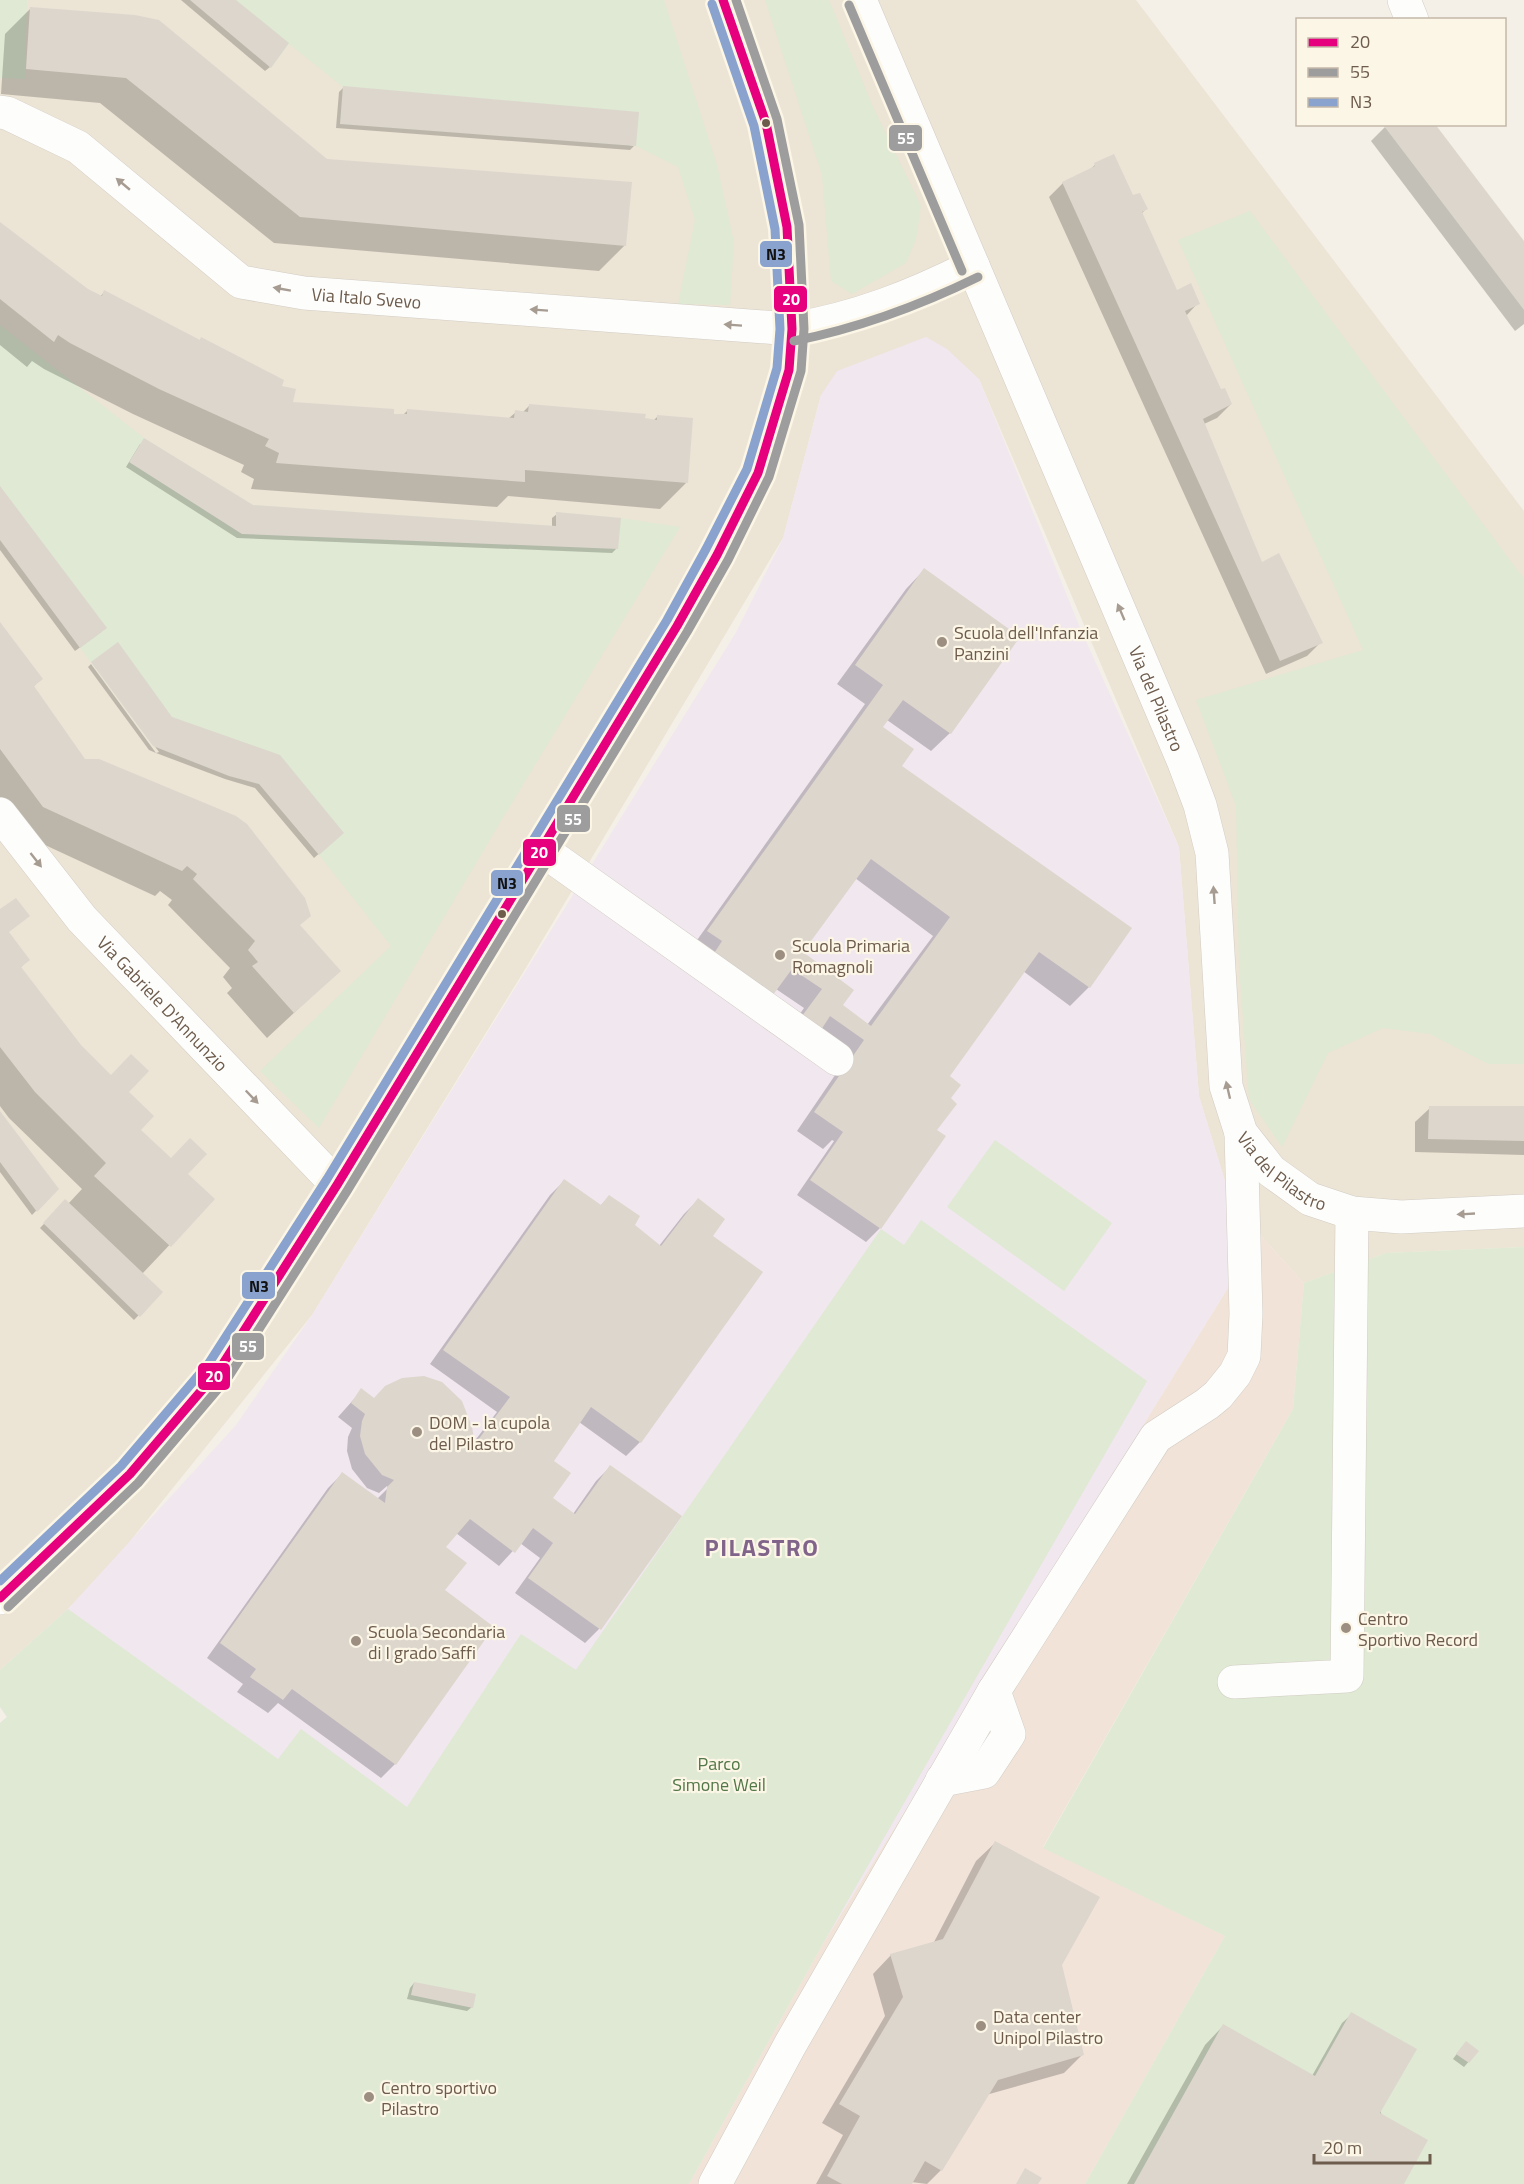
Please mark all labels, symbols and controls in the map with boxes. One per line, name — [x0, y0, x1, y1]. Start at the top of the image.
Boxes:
legend — [1296, 18, 1506, 126]
text: 20 — [1350, 28, 1370, 55]
text: 55 — [1350, 58, 1370, 85]
text: N3 — [1350, 88, 1372, 115]
unlabelled marker — [760, 117, 772, 129]
line badge: 55 — [888, 124, 923, 152]
text: 55 — [897, 126, 915, 150]
one-way arrow — [115, 179, 130, 191]
line badge: N3 — [759, 240, 793, 268]
text: N3 — [766, 242, 786, 266]
street label: Via Italo Svevo — [311, 280, 422, 315]
one-way arrow — [272, 284, 291, 293]
line badge: 20 — [773, 285, 808, 313]
text: 20 — [782, 287, 800, 311]
one-way arrow — [529, 306, 548, 315]
one-way arrow — [724, 320, 743, 330]
one-way arrow — [1116, 604, 1125, 621]
place label: Scuola dell'Infanzia Panzini — [954, 619, 1098, 667]
marker: Scuola dell'Infanzia Panzini — [935, 635, 949, 649]
street label: Via del Pilastro — [1122, 642, 1191, 756]
line badge: 55 — [556, 804, 591, 833]
text: 55 — [564, 807, 582, 831]
line badge: 20 — [522, 838, 557, 867]
text: 20 — [530, 840, 548, 864]
one-way arrow — [29, 852, 42, 868]
line badge: N3 — [490, 869, 524, 897]
text: N3 — [497, 871, 517, 895]
one-way arrow — [1210, 886, 1219, 905]
unlabelled marker — [496, 908, 508, 920]
street label: Via Gabriele D'Annunzio — [91, 929, 235, 1077]
place label: Scuola Primaria Romagnoli — [792, 932, 910, 980]
marker: Scuola Primaria Romagnoli — [773, 948, 787, 962]
one-way arrow — [1223, 1080, 1232, 1099]
one-way arrow — [245, 1089, 259, 1104]
street label: Via del Pilastro — [1231, 1125, 1330, 1217]
one-way arrow — [1456, 1210, 1475, 1219]
line badge: N3 — [241, 1271, 276, 1300]
text: N3 — [249, 1274, 269, 1298]
line badge: 55 — [231, 1332, 265, 1361]
text: 55 — [239, 1334, 257, 1358]
line badge: 20 — [197, 1362, 231, 1391]
text: 20 — [205, 1364, 223, 1388]
place label: DOM - la cupola del Pilastro — [429, 1409, 550, 1457]
marker: DOM - la cupola del Pilastro — [410, 1425, 424, 1439]
district label: PILASTRO — [705, 1529, 819, 1565]
place label: Centro Sportivo Record — [1358, 1605, 1478, 1653]
place label: Scuola Secondaria di I grado Saffi — [368, 1618, 505, 1666]
marker: Centro Sportivo Record — [1339, 1621, 1353, 1635]
marker: Scuola Secondaria di I grado Saffi — [349, 1634, 363, 1648]
park label: Parco Simone Weil — [672, 1750, 766, 1798]
place label: Data center Unipol Pilastro — [993, 2003, 1103, 2051]
marker: Data center Unipol Pilastro — [974, 2019, 988, 2033]
place label: Centro sportivo Pilastro — [381, 2074, 497, 2122]
marker: Centro sportivo Pilastro — [362, 2090, 376, 2104]
scale bar — [1314, 2127, 1430, 2165]
text: 20 m — [1323, 2134, 1362, 2161]

